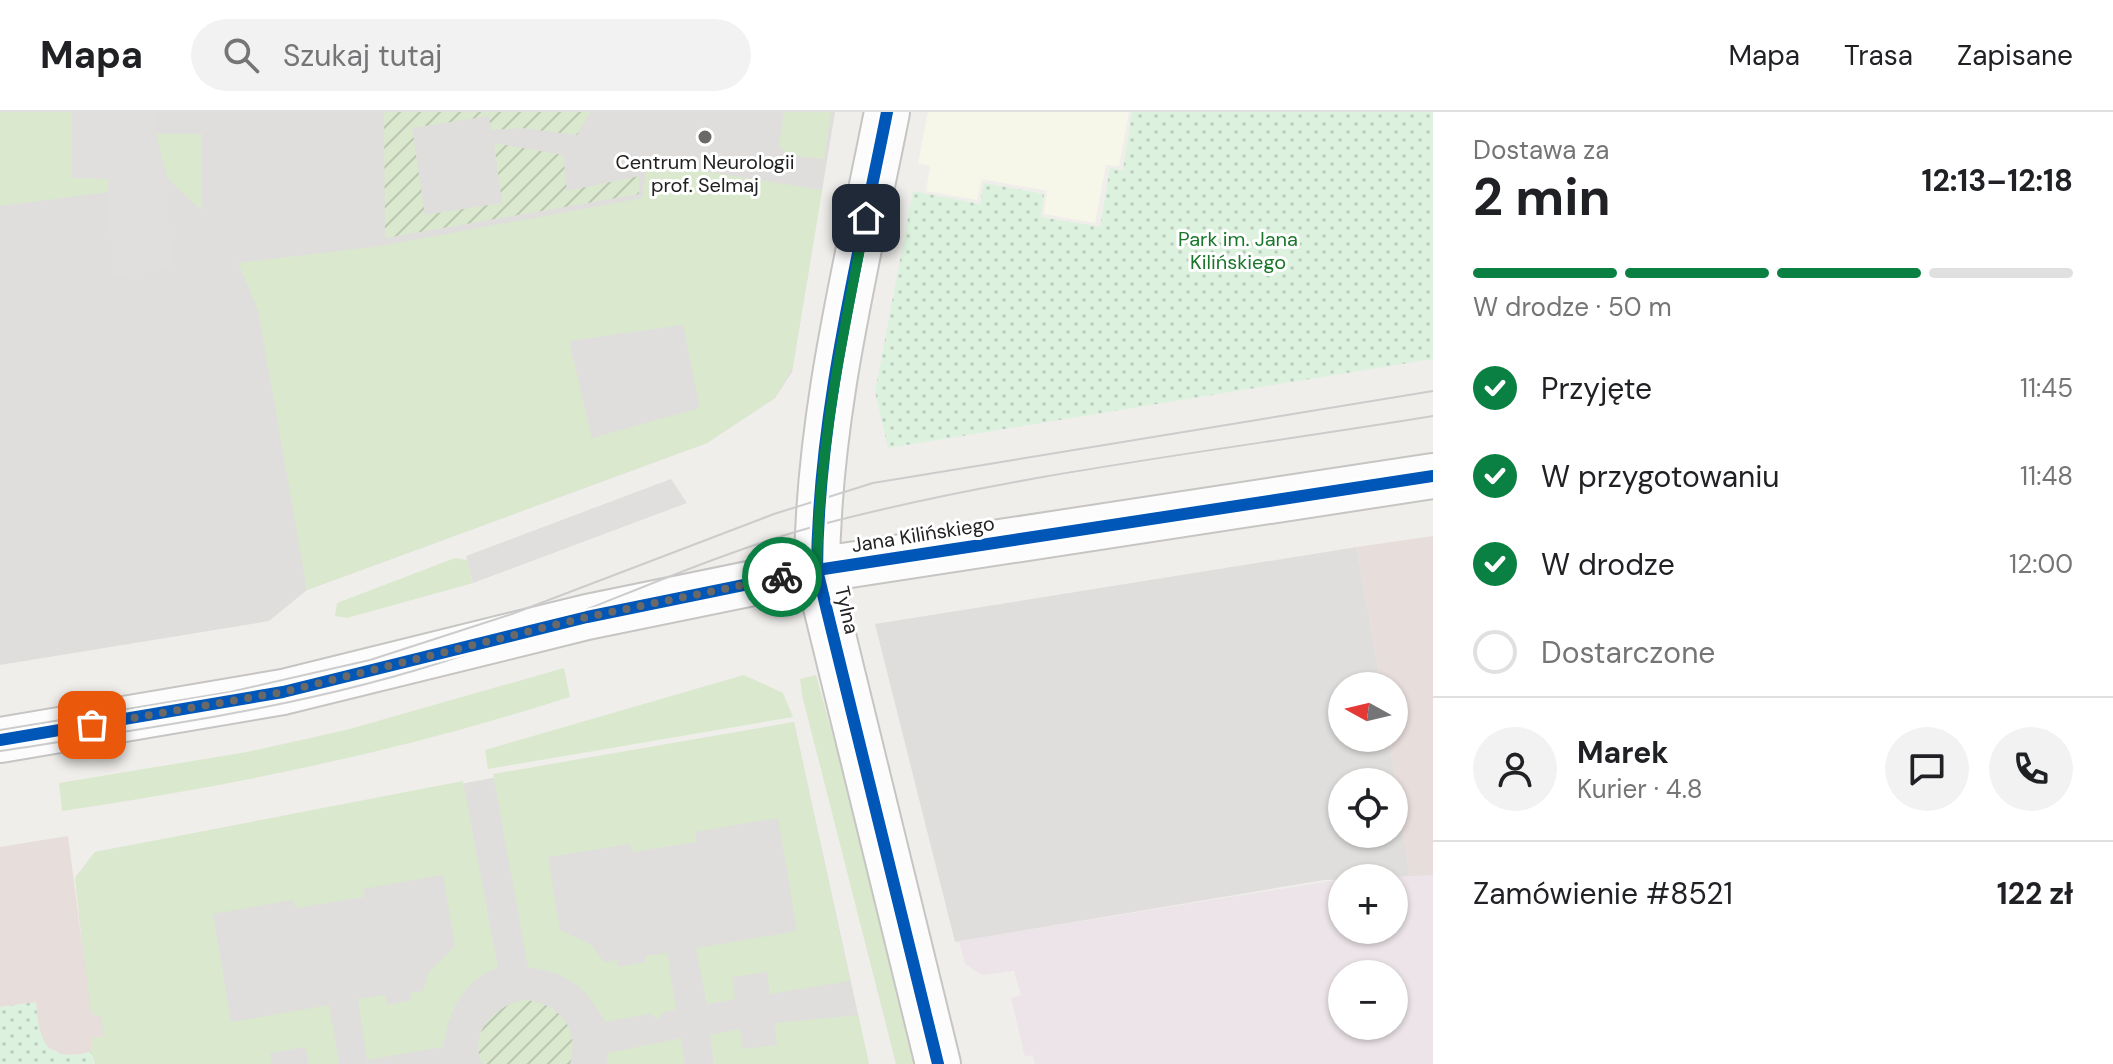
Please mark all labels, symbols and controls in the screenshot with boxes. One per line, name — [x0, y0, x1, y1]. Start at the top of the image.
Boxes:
search box — [191, 19, 751, 91]
text: Mapa — [40, 30, 143, 80]
icon: search — [219, 33, 263, 77]
text: Szukaj tutaj — [283, 36, 442, 75]
text: Mapa — [1729, 37, 1800, 74]
text: Trasa — [1844, 37, 1913, 74]
text: Zapisane — [1957, 37, 2073, 74]
marker: Centrum Neurologii prof. Selmaj — [696, 128, 714, 146]
text: Dostawa za — [1473, 133, 1609, 167]
place label: Centrum Neurologii prof. Selmaj — [615, 149, 795, 198]
text: 12:13–12:18 — [1922, 161, 2073, 200]
text: 2 min — [1473, 163, 1611, 231]
pin — [832, 184, 900, 252]
icon: home — [844, 196, 888, 240]
park label: Park im. Jana Kilińskiego — [1178, 226, 1298, 275]
text: W drodze · 50 m — [1473, 290, 1672, 324]
icon: check — [1473, 366, 1517, 410]
text: Przyjęte — [1541, 369, 1652, 408]
text: 11:45 — [2020, 371, 2073, 405]
icon: check — [1473, 454, 1517, 498]
text: W przygotowaniu — [1541, 457, 1780, 496]
text: 11:48 — [2020, 459, 2073, 493]
street label: Jana Kilińskiego — [850, 510, 996, 558]
courier — [742, 537, 822, 617]
icon: check — [1473, 542, 1517, 586]
text: W drodze — [1541, 545, 1675, 584]
text: 12:00 — [2009, 547, 2073, 581]
icon: bike — [760, 555, 804, 599]
street label: Tylna — [829, 584, 865, 636]
text: Dostarczone — [1541, 633, 1715, 672]
north arrow — [1328, 672, 1408, 752]
map controls — [1328, 672, 1408, 1040]
pin — [58, 691, 126, 759]
icon: bag — [70, 703, 114, 747]
button: person — [1473, 727, 1557, 811]
button: chat — [1885, 727, 1969, 811]
button: phone — [1989, 727, 2073, 811]
text: Marek — [1577, 733, 1669, 772]
button: locate — [1328, 768, 1408, 848]
text: Kurier · 4.8 — [1577, 772, 1703, 806]
button: + — [1328, 864, 1408, 944]
text: Zamówienie #8521 — [1473, 874, 1733, 913]
text: 122 zł — [1997, 874, 2073, 913]
button: − — [1328, 960, 1408, 1040]

